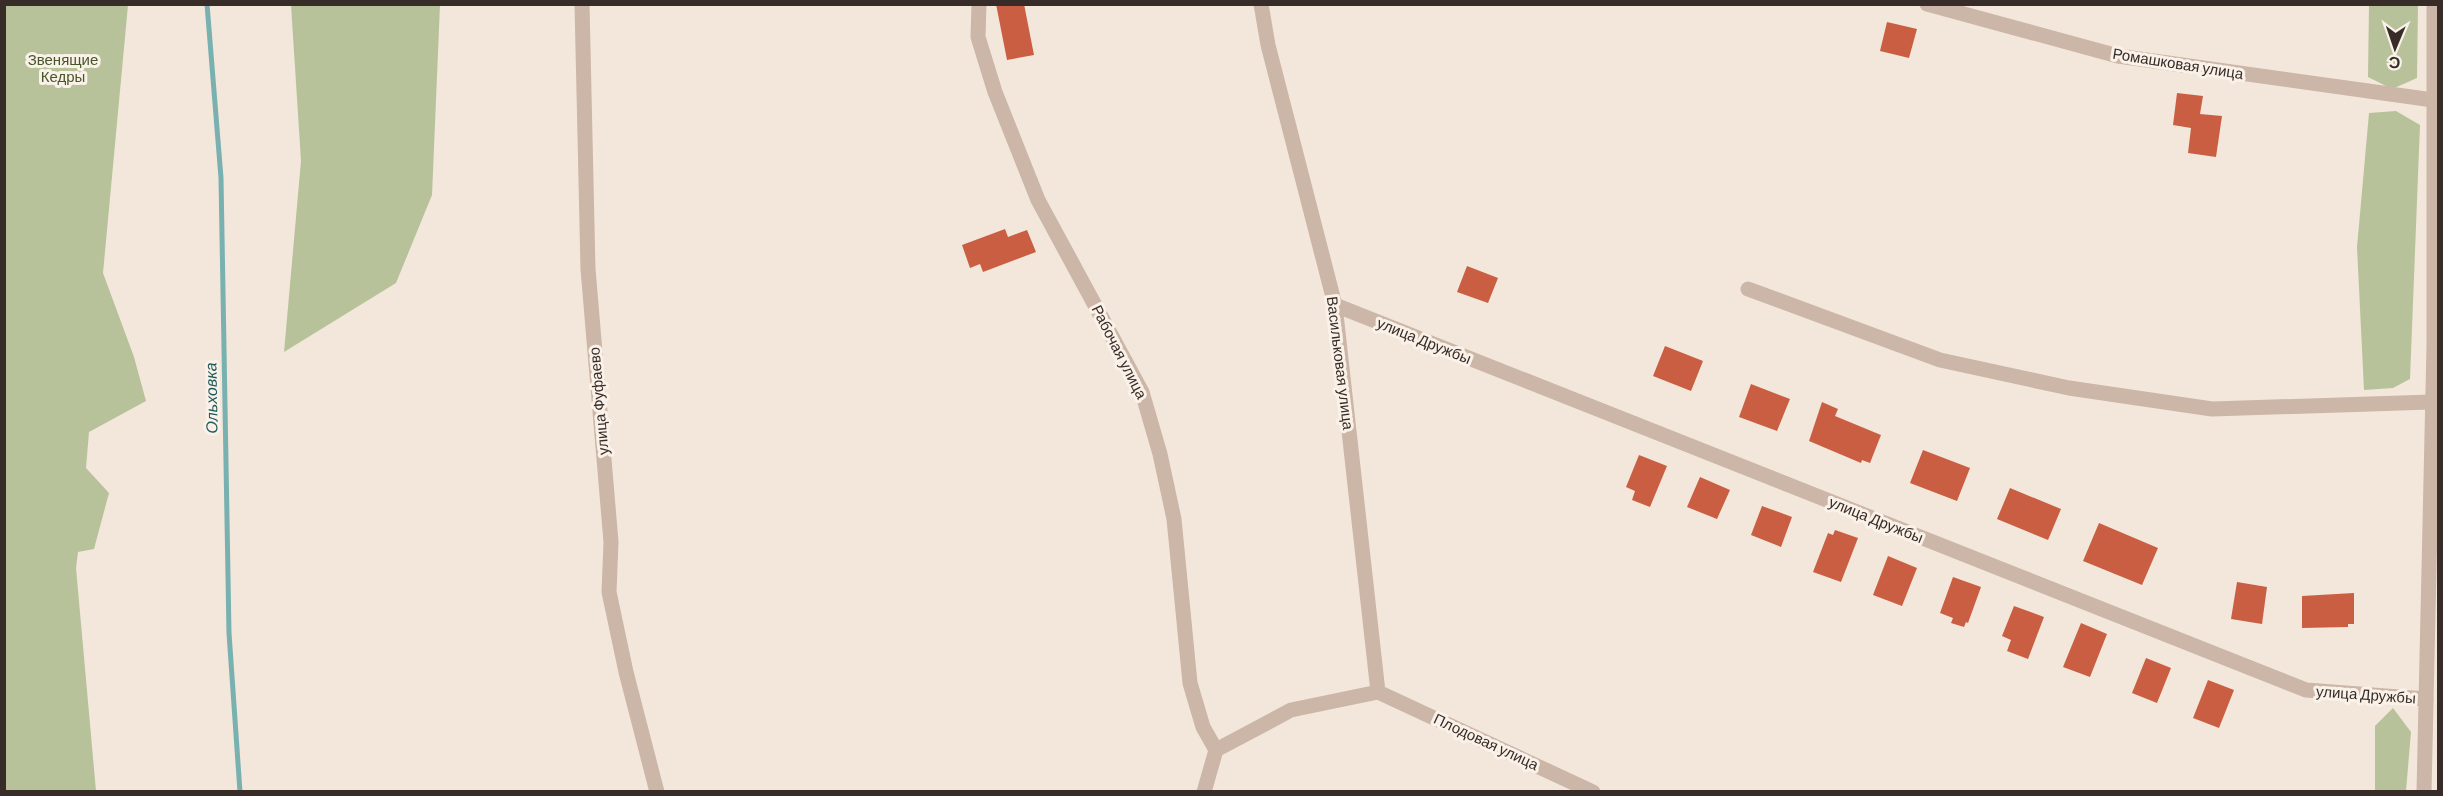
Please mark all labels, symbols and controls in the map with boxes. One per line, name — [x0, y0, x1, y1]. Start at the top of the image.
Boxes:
north arrow — [2365, 18, 2425, 78]
street label: Ромашковая улица — [2112, 44, 2245, 82]
park label: Звенящие Кедры — [28, 50, 98, 85]
text: С — [2388, 54, 2401, 73]
street label: Васильковая улица — [1324, 295, 1358, 431]
street label: Рабочая улица — [1088, 302, 1152, 402]
street label: улица Дружбы — [1375, 313, 1474, 367]
street label: улица Фуфаево — [584, 346, 612, 456]
water label: Ольховка — [200, 362, 221, 434]
street label: улица Дружбы — [1827, 492, 1926, 546]
street label: улица Дружбы — [2316, 682, 2416, 706]
street label: Плодовая улица — [1431, 709, 1542, 773]

